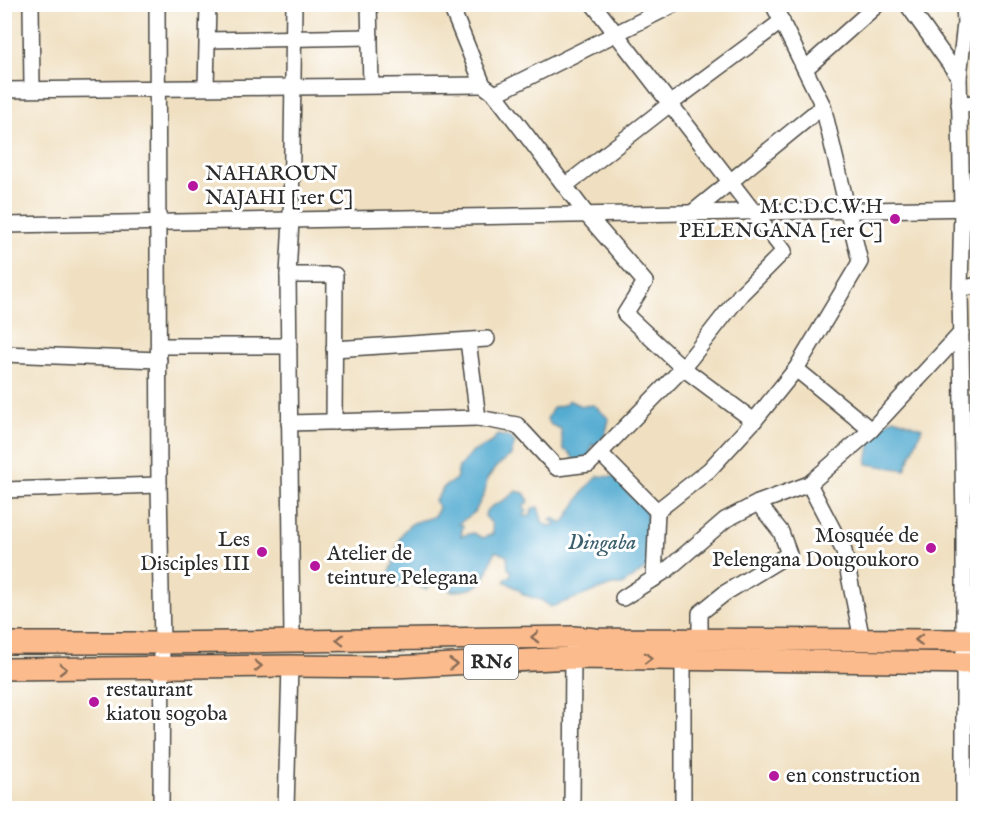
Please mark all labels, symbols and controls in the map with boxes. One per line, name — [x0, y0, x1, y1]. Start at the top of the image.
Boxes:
place label: NAHAROUN NAJAHI [1er C] — [205, 161, 353, 212]
marker: NAHAROUN NAJAHI [1er C] — [186, 179, 200, 193]
place label: M.C.D.C.W.H PELENGANA [1er C] — [679, 194, 883, 245]
marker: M.C.D.C.W.H PELENGANA [1er C] — [888, 212, 902, 226]
place label: Mosquée de Pelengana Dougoukoro — [712, 523, 919, 574]
place label: Les Disciples III — [140, 527, 250, 578]
water label: Dingaba — [568, 529, 636, 557]
place label: Atelier de teinture Pelegana — [326, 541, 479, 592]
marker: Mosquée de Pelengana Dougoukoro — [924, 541, 938, 555]
marker: Les Disciples III — [255, 545, 269, 559]
marker: Atelier de teinture Pelegana — [308, 559, 322, 573]
one-way arrow — [531, 631, 540, 644]
one-way arrow — [336, 634, 345, 647]
one-way arrow — [915, 634, 924, 646]
road number: RN6 — [464, 645, 518, 679]
one-way arrow — [643, 652, 652, 664]
one-way arrow — [448, 657, 457, 670]
one-way arrow — [253, 660, 262, 673]
one-way arrow — [58, 663, 67, 675]
place label: restaurant kiatou sogoba — [106, 677, 228, 728]
marker: restaurant kiatou sogoba — [87, 695, 101, 709]
place label: en construction — [786, 763, 920, 790]
marker: en construction — [767, 769, 781, 783]

